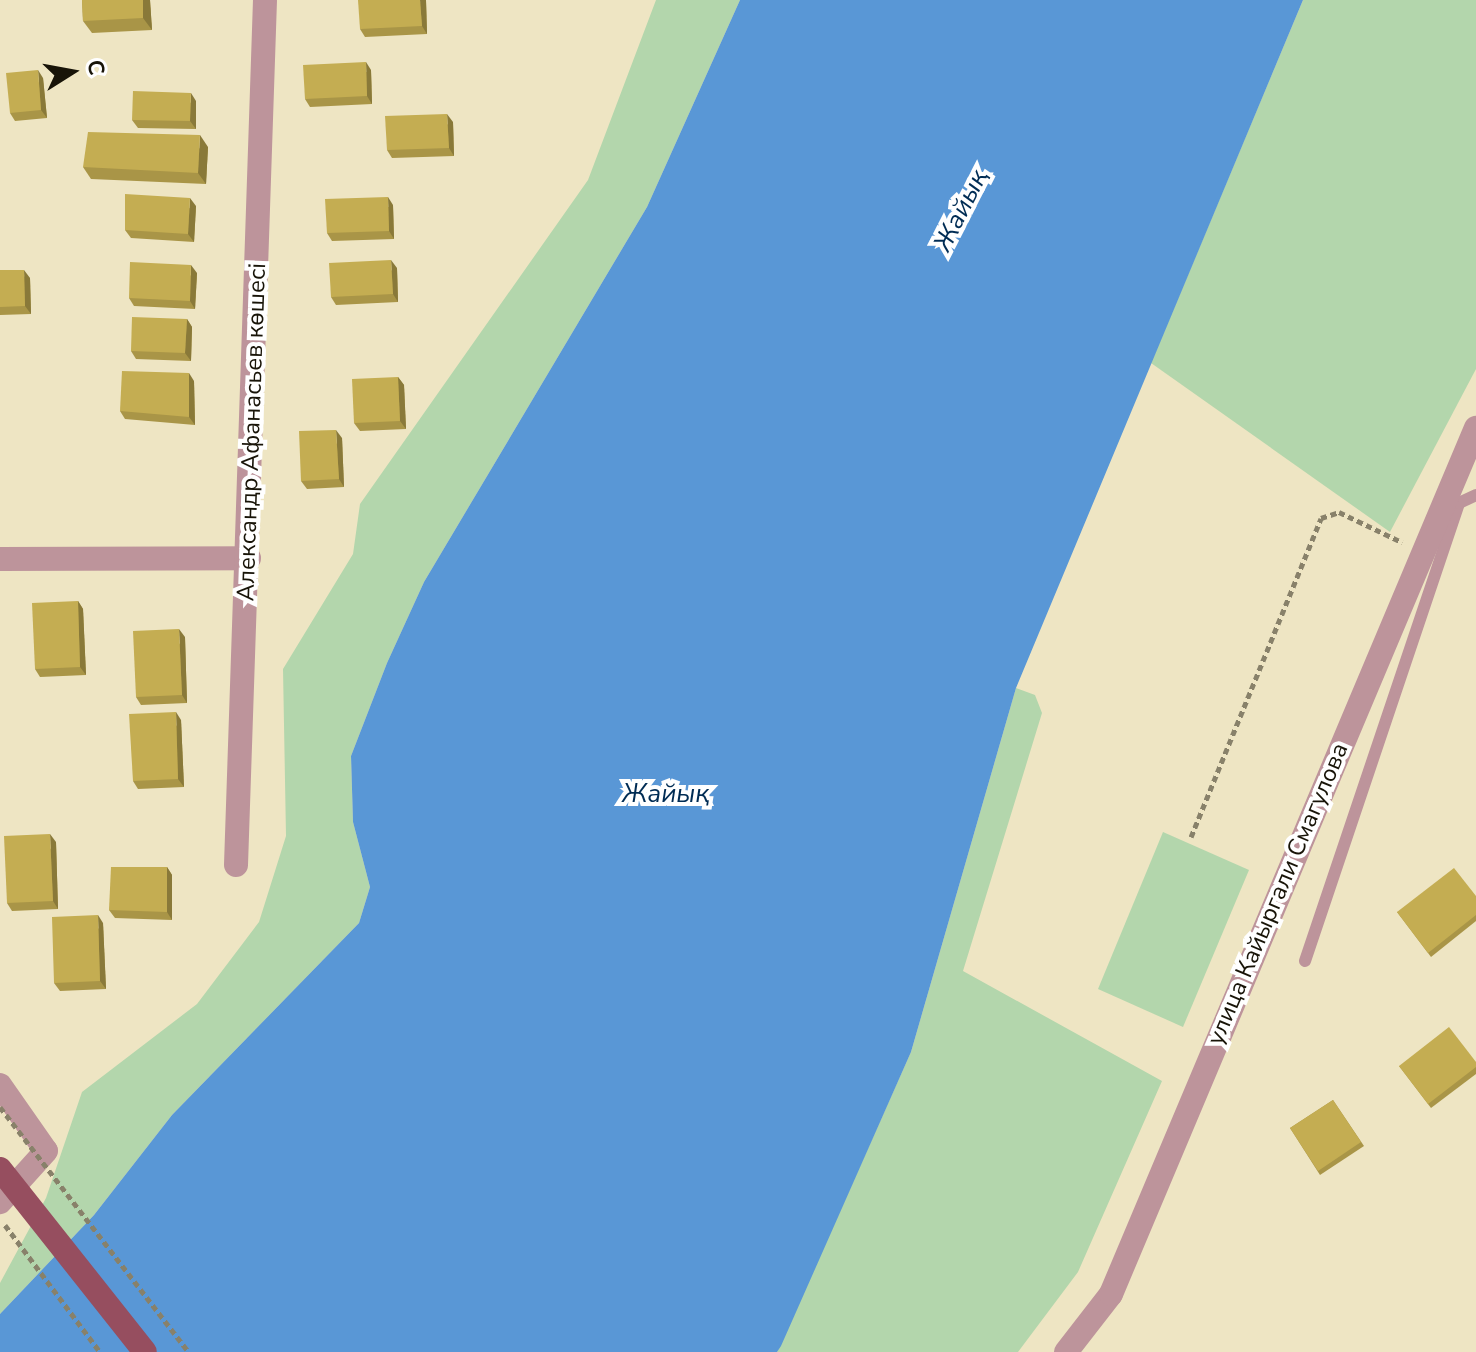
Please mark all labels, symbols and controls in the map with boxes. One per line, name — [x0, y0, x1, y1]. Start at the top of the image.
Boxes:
north arrow — [32, 32, 112, 112]
text: С — [79, 57, 112, 78]
water label: Жайық — [927, 164, 995, 256]
street label: Александр Афанасьев көшесі — [232, 262, 272, 602]
street label: улица Кайыргали Смагулова — [1201, 739, 1355, 1049]
water label: Жайық — [622, 778, 710, 810]

